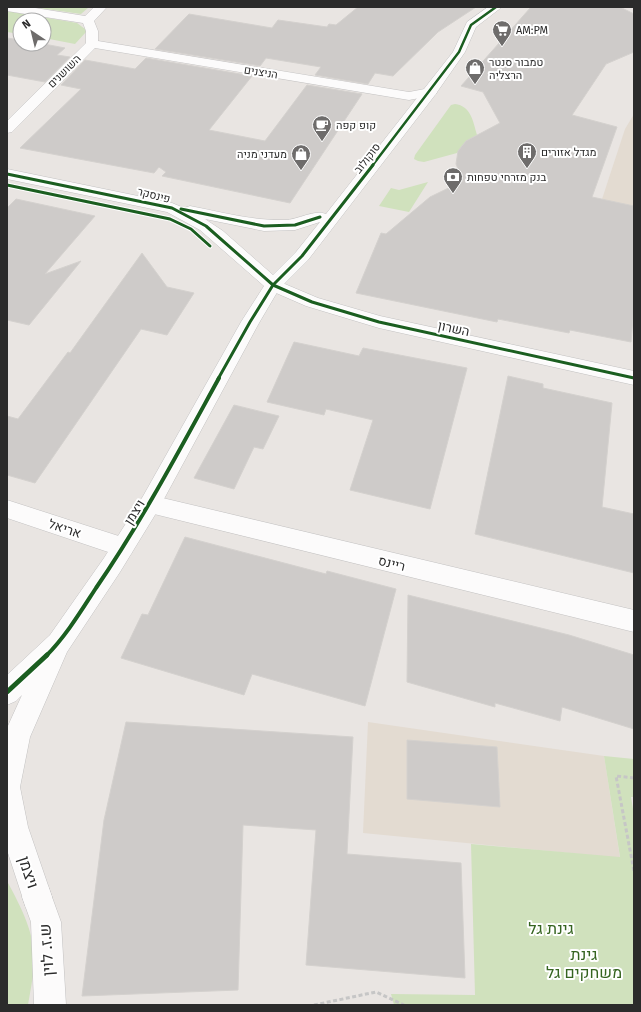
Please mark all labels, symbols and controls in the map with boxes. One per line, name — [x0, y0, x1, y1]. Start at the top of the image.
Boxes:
north arrow — [12, 12, 52, 52]
text: N — [20, 17, 33, 32]
supermarket icon: AM:PM — [491, 19, 513, 47]
place label: AM:PM — [516, 24, 548, 37]
street label: השושנים — [45, 52, 84, 91]
place label: טמבור סנטר הרצליה — [489, 56, 544, 82]
shop icon: טמבור סנטר הרצליה — [464, 57, 486, 85]
street label: הניצנים — [243, 63, 279, 82]
cafe icon: קופ קפה — [311, 114, 333, 142]
place label: קופ קפה — [336, 119, 376, 132]
street label: סוקולוב — [351, 141, 383, 176]
building icon: מגדל אזורים — [516, 141, 538, 169]
shop icon: מעדני מניה — [290, 143, 312, 171]
place label: מגדל אזורים — [541, 146, 596, 159]
place label: מעדני מניה — [237, 148, 287, 161]
bank icon: בנק מזרחי טפחות — [442, 166, 464, 194]
place label: בנק מזרחי טפחות — [467, 171, 546, 184]
street label: פינסקר — [136, 185, 172, 206]
street label: השרון — [437, 318, 471, 339]
street label: ויצמן — [121, 497, 148, 528]
street label: אריאל — [47, 516, 83, 541]
street label: ריינס — [377, 553, 407, 574]
street label: ויצמן — [14, 854, 43, 891]
park label: גינת גל — [528, 919, 574, 938]
street label: ש.ז. לוין — [35, 923, 58, 977]
park label: גינת משחקים גל — [546, 945, 622, 982]

